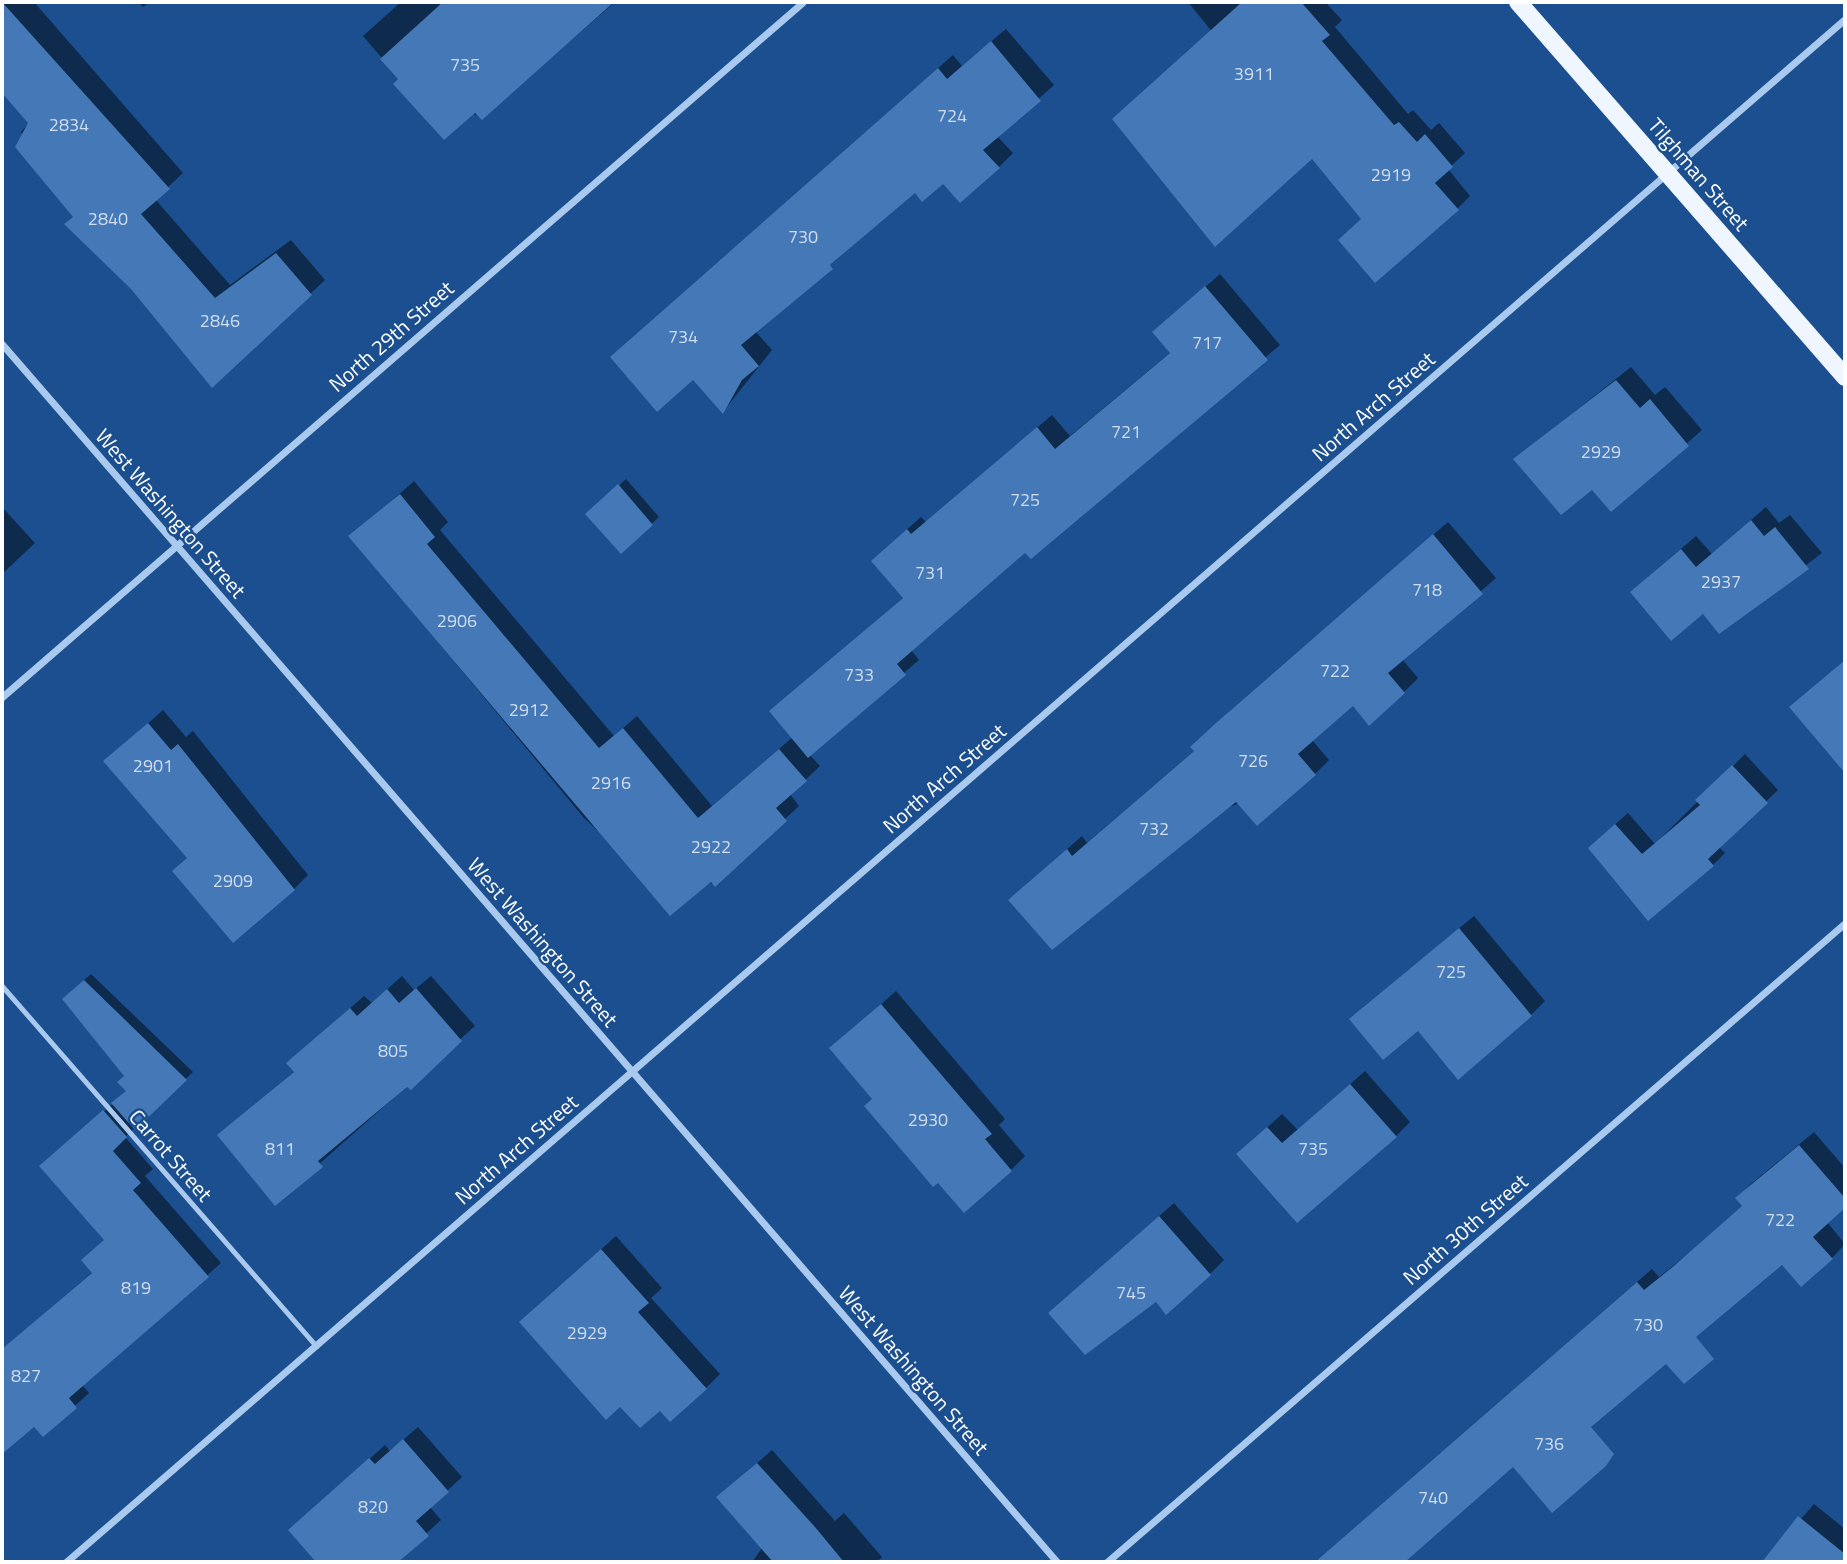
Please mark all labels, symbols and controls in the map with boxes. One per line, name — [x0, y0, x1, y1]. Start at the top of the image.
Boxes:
house number: 735 — [450, 54, 480, 76]
house number: 3911 — [1234, 63, 1274, 85]
house number: 724 — [937, 105, 967, 127]
street label: Tilghman Street — [1643, 113, 1755, 235]
house number: 2834 — [49, 114, 89, 136]
house number: 2919 — [1371, 164, 1411, 186]
house number: 2840 — [88, 208, 128, 230]
house number: 730 — [788, 226, 818, 248]
street label: North 29th Street — [324, 275, 458, 397]
house number: 2846 — [200, 310, 240, 332]
house number: 734 — [668, 326, 698, 348]
house number: 717 — [1192, 332, 1222, 354]
street label: North Arch Street — [1306, 346, 1440, 466]
house number: 721 — [1111, 421, 1141, 443]
street label: West Washington Street — [91, 423, 251, 603]
house number: 2929 — [1581, 441, 1621, 463]
house number: 725 — [1010, 489, 1040, 511]
house number: 731 — [915, 562, 945, 584]
house number: 2937 — [1701, 571, 1741, 593]
house number: 718 — [1412, 579, 1442, 601]
house number: 2906 — [437, 610, 477, 632]
house number: 722 — [1320, 660, 1350, 682]
house number: 733 — [844, 664, 874, 686]
house number: 2912 — [509, 699, 549, 721]
street label: North Arch Street — [877, 718, 1011, 838]
house number: 726 — [1238, 750, 1268, 772]
house number: 2901 — [133, 755, 173, 777]
house number: 2916 — [591, 772, 631, 794]
house number: 732 — [1139, 818, 1169, 840]
house number: 2922 — [691, 836, 731, 858]
street label: West Washington Street — [463, 852, 623, 1032]
house number: 2909 — [213, 870, 253, 892]
house number: 725 — [1436, 961, 1466, 983]
house number: 805 — [378, 1040, 408, 1062]
street label: North Arch Street — [449, 1089, 583, 1209]
street label: Carrot Street — [124, 1104, 218, 1206]
house number: 2930 — [908, 1109, 948, 1131]
house number: 811 — [265, 1138, 295, 1160]
house number: 735 — [1298, 1138, 1328, 1160]
street label: North 30th Street — [1398, 1168, 1532, 1290]
house number: 722 — [1765, 1209, 1795, 1231]
house number: 819 — [121, 1277, 151, 1299]
street label: West Washington Street — [834, 1280, 994, 1460]
house number: 745 — [1116, 1282, 1146, 1304]
house number: 730 — [1633, 1314, 1663, 1336]
house number: 2929 — [567, 1322, 607, 1344]
house number: 827 — [11, 1365, 41, 1387]
house number: 736 — [1534, 1433, 1564, 1455]
house number: 740 — [1418, 1487, 1448, 1509]
house number: 820 — [358, 1496, 388, 1518]

